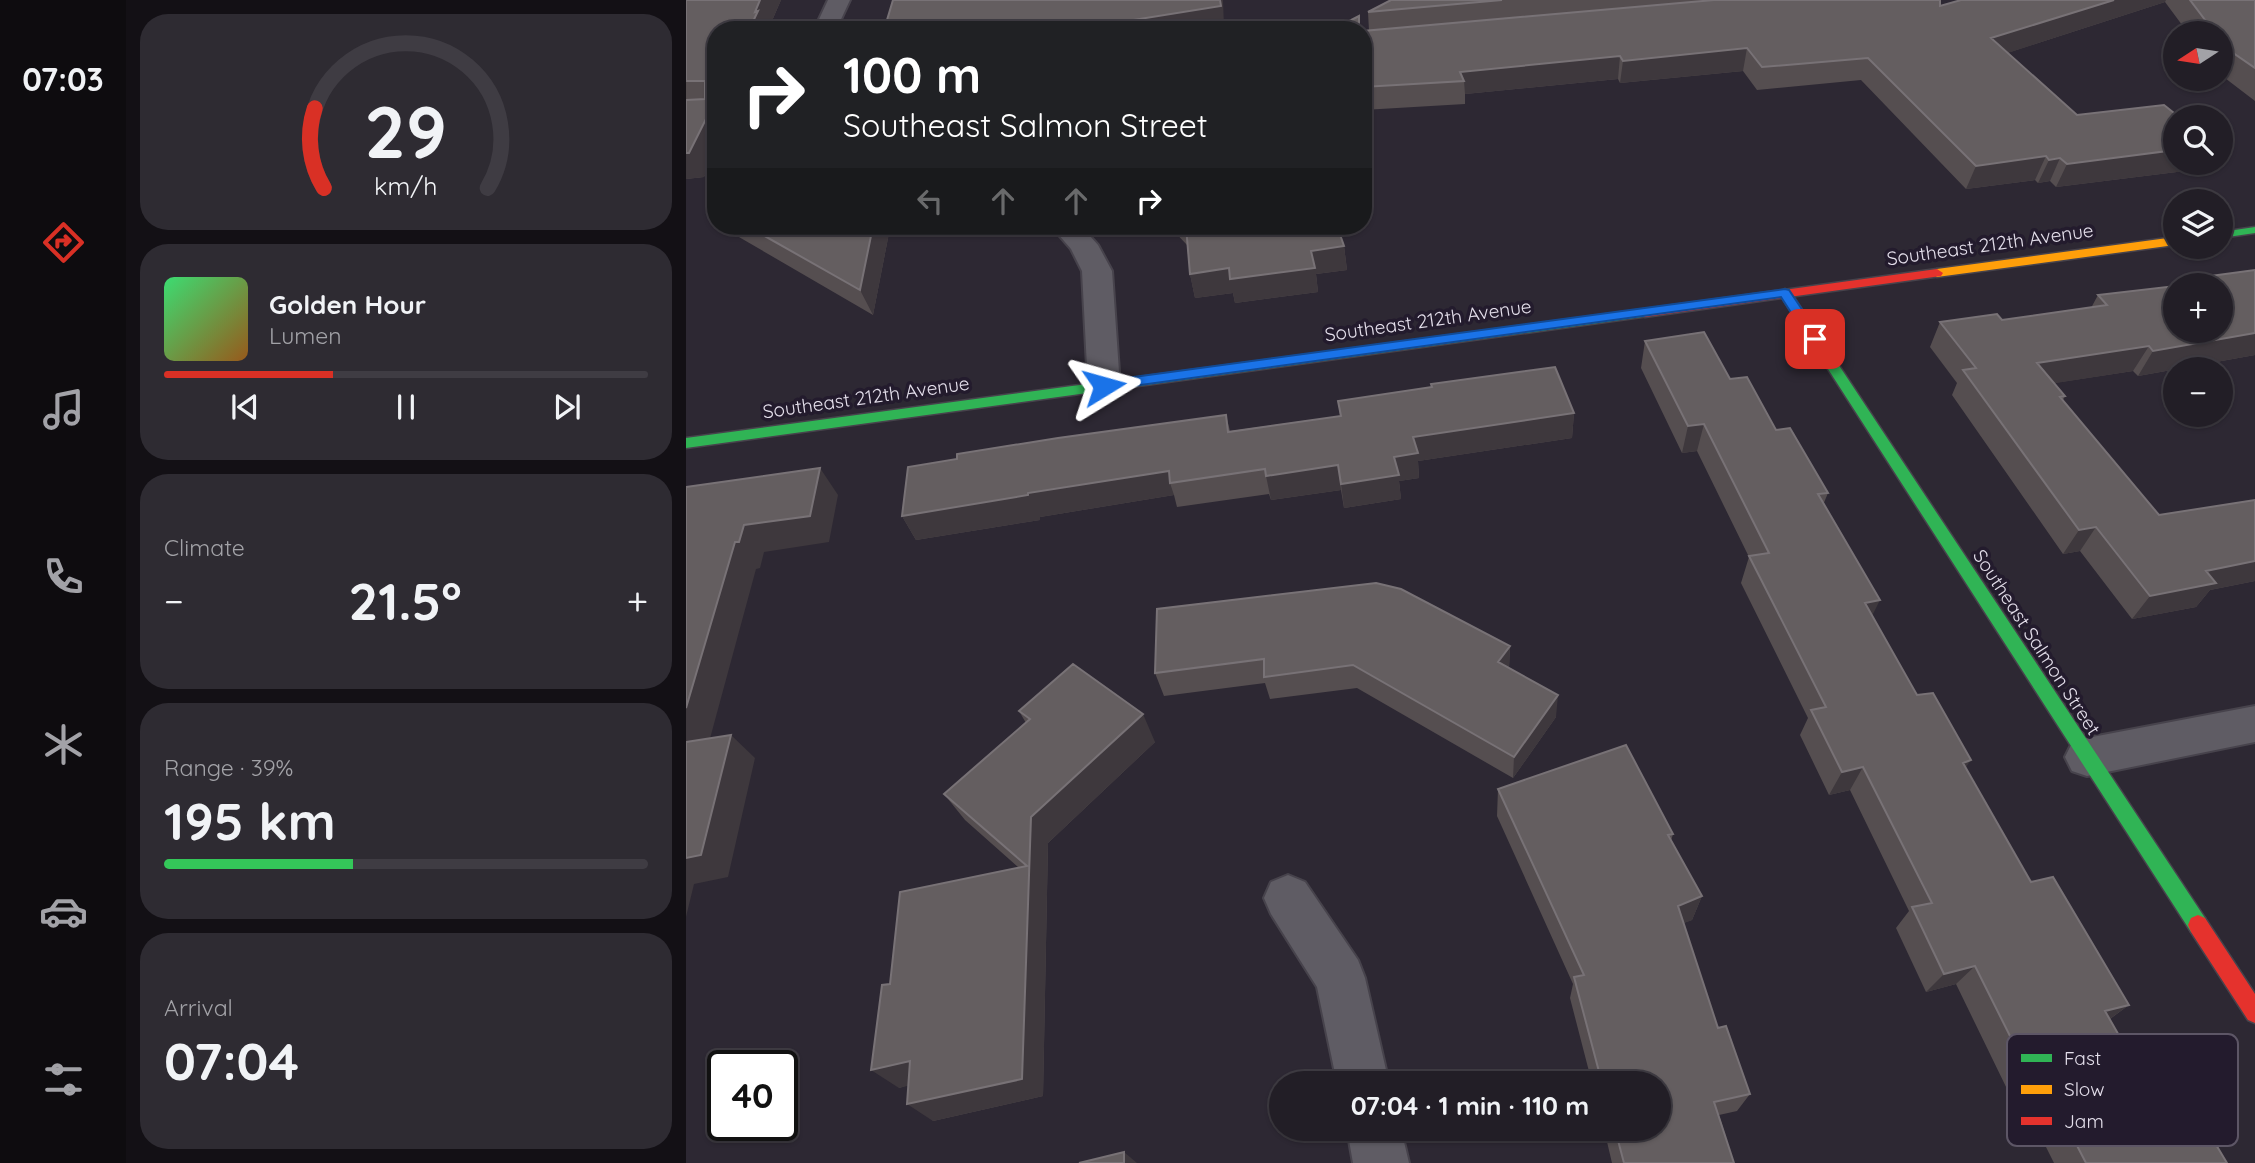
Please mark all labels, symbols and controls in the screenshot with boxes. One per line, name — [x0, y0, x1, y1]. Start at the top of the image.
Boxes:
north arrow — [2163, 21, 2233, 91]
map controls — [2163, 21, 2233, 427]
text: 100 m — [843, 44, 981, 105]
icon: right — [728, 49, 819, 140]
text: 07:03 — [22, 59, 104, 99]
text: 29 — [365, 85, 447, 176]
text: Southeast Salmon Street — [843, 105, 1208, 145]
button: search — [2163, 105, 2233, 175]
text: km/h — [374, 170, 438, 201]
icon: left — [911, 182, 949, 220]
icon: ahead — [984, 182, 1022, 220]
icon: ahead — [1057, 182, 1095, 220]
icon: right — [1130, 182, 1168, 220]
button: layers — [2163, 189, 2233, 259]
icon: directions — [39, 218, 88, 267]
street label: Southeast 212th Avenue — [1885, 218, 2095, 270]
button: + — [2163, 273, 2233, 343]
text: Golden Hour — [269, 288, 426, 321]
street label: Southeast 212th Avenue — [1323, 294, 1533, 346]
pin — [1785, 309, 1845, 369]
icon: arrive — [1796, 320, 1834, 358]
text: Lumen — [269, 321, 342, 350]
position arrow — [1067, 349, 1141, 423]
button: − — [2163, 357, 2233, 427]
street label: Southeast 212th Avenue — [761, 371, 971, 423]
icon: music — [39, 385, 88, 434]
icon: previous — [226, 388, 264, 426]
icon: pause — [387, 388, 425, 426]
icon: next — [548, 388, 586, 426]
text: Climate — [164, 533, 245, 562]
street label: Southeast Salmon Street — [1968, 545, 2106, 739]
icon: phone — [39, 552, 88, 601]
text: 21.5° — [349, 568, 462, 633]
text: − — [164, 577, 184, 625]
text: + — [627, 577, 648, 625]
icon: climate — [39, 720, 88, 769]
text: Range · 39% — [164, 753, 293, 782]
text: 195 km — [164, 788, 336, 853]
icon: car — [39, 887, 88, 936]
text: Arrival — [164, 993, 233, 1022]
text: 07:04 — [164, 1028, 299, 1093]
legend — [2007, 1034, 2238, 1146]
text: Fast — [2064, 1046, 2101, 1070]
speed limit sign: 40 — [707, 1050, 798, 1141]
icon: filters — [39, 1055, 88, 1104]
text: Slow — [2064, 1077, 2105, 1101]
text: 07:04 · 1 min · 110 m — [1351, 1089, 1589, 1122]
text: Jam — [2064, 1109, 2104, 1133]

